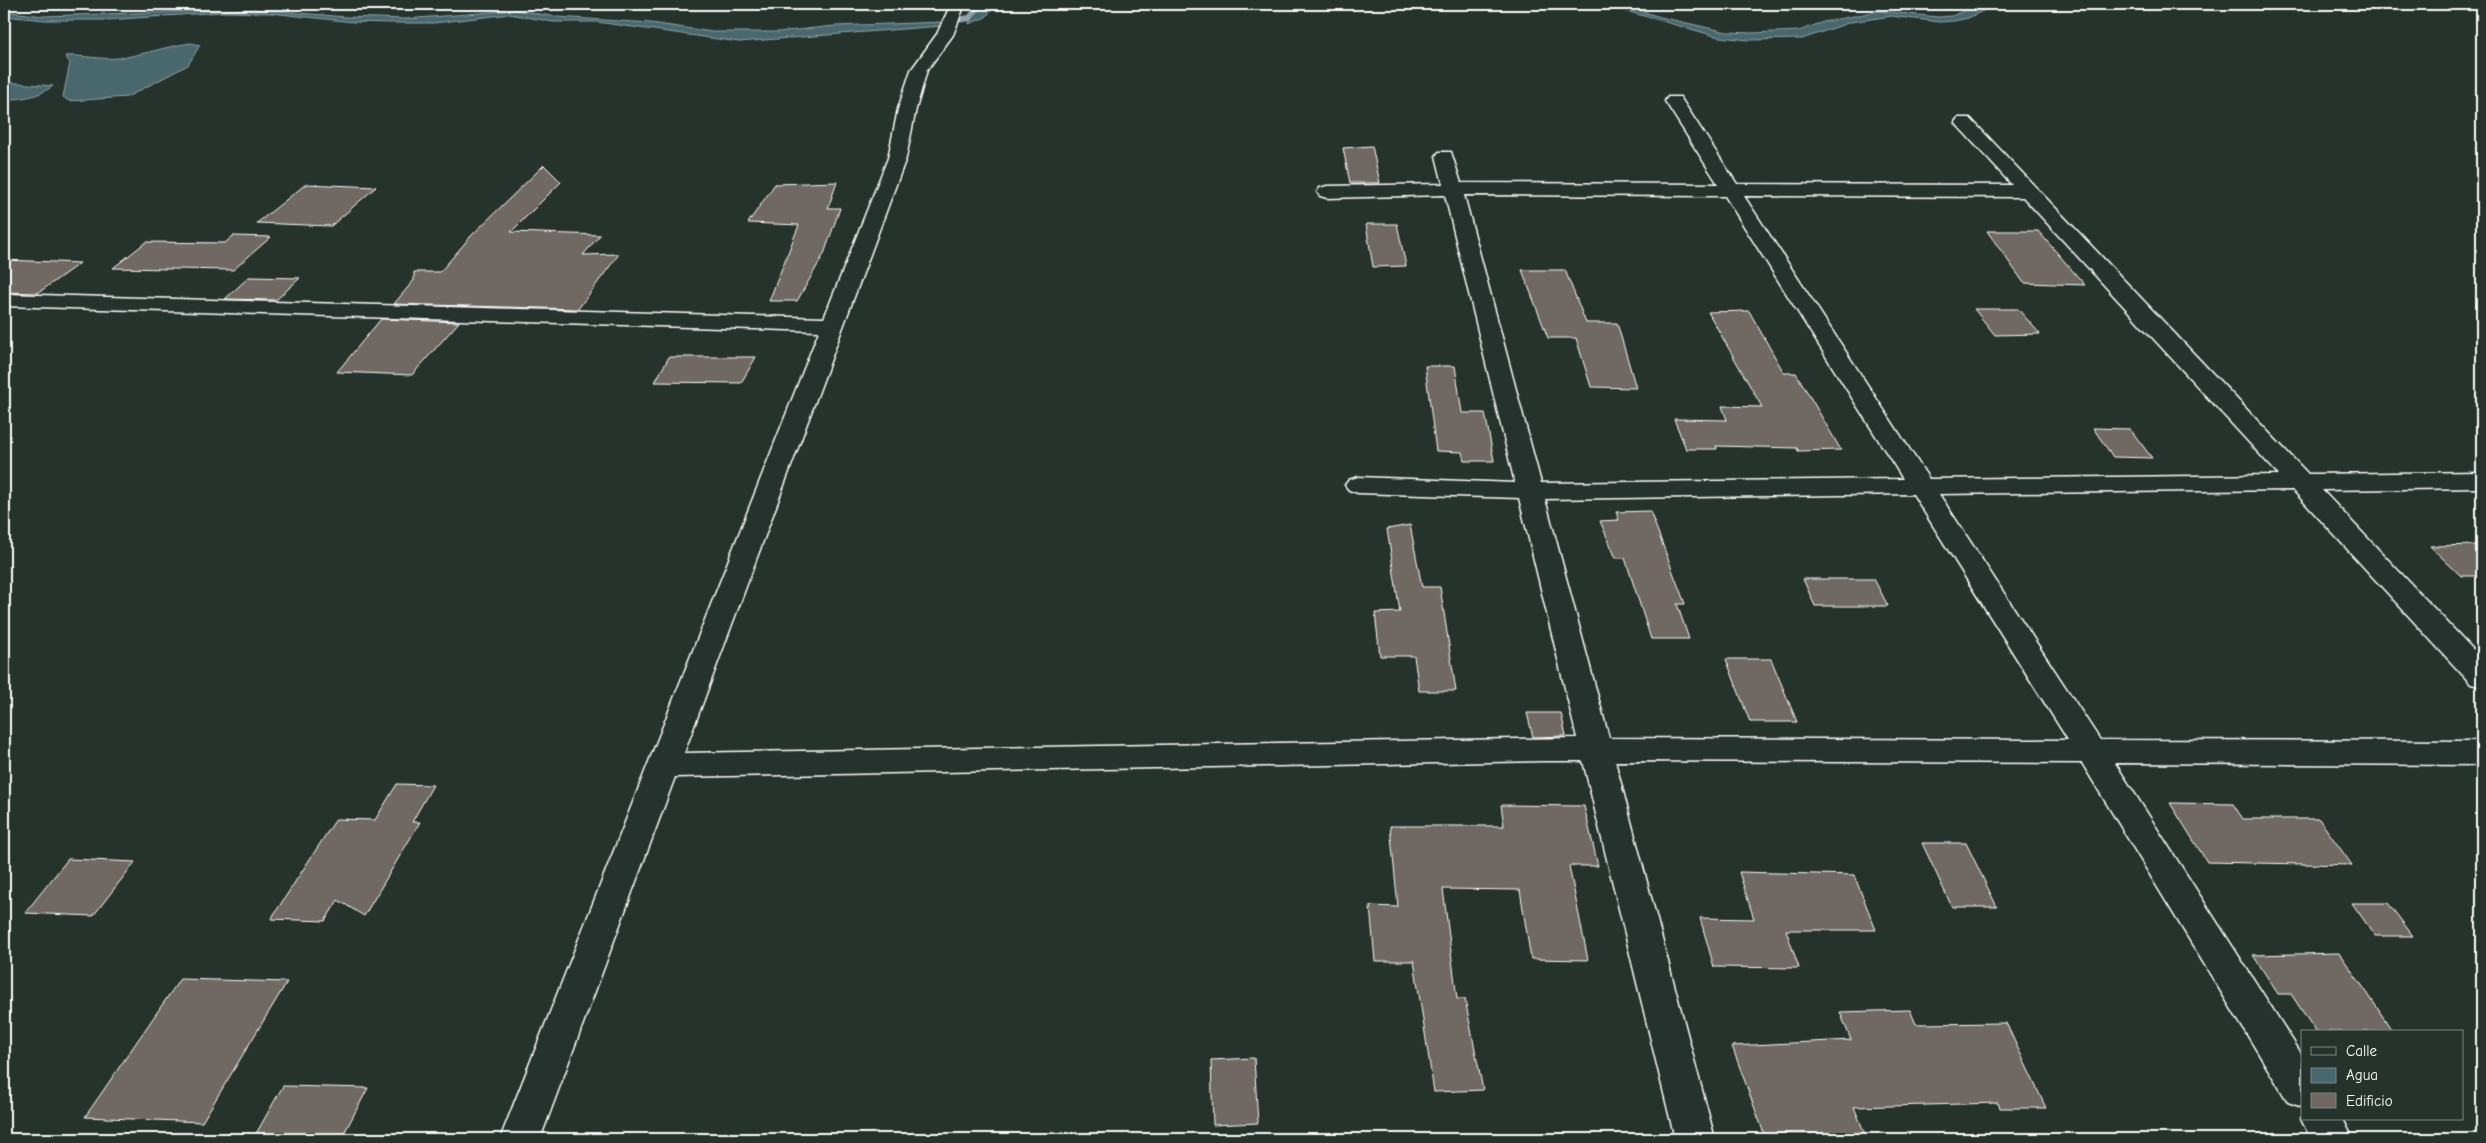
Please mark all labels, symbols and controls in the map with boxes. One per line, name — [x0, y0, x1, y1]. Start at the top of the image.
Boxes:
legend — [2301, 1030, 2464, 1120]
text: Calle — [2346, 1042, 2378, 1060]
text: Agua — [2346, 1066, 2378, 1084]
text: Edificio — [2346, 1092, 2393, 1110]

